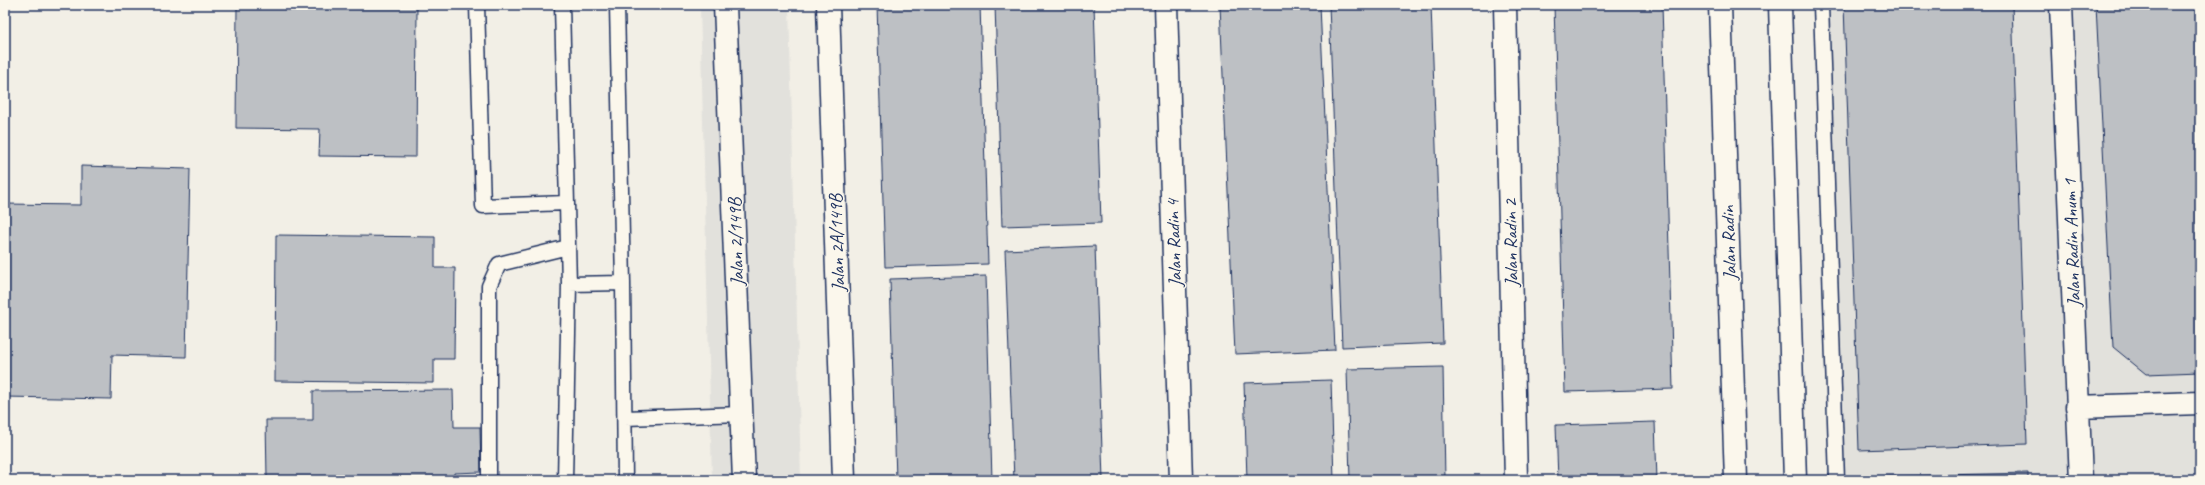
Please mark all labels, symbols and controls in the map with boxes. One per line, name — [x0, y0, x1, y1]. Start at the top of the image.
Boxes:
street label: Jalan Radin Anum 1 — [2058, 177, 2086, 308]
street label: Jalan 2A/149B — [823, 193, 851, 293]
street label: Jalan 2/149B — [722, 196, 750, 287]
street label: Jalan Radin 4 — [1160, 196, 1188, 288]
street label: Jalan Radin 2 — [1498, 197, 1524, 288]
street label: Jalan Radin — [1716, 205, 1742, 282]

